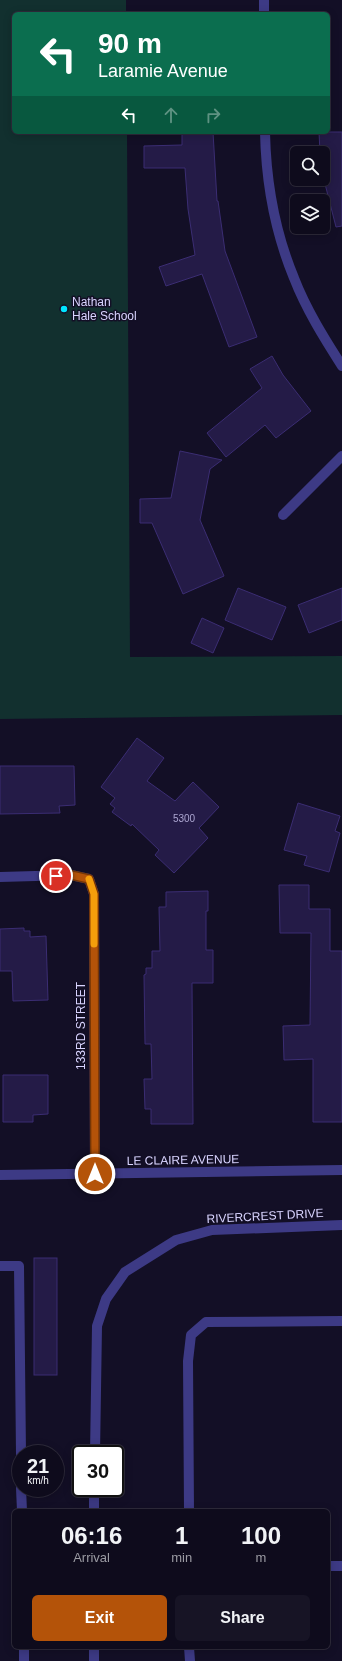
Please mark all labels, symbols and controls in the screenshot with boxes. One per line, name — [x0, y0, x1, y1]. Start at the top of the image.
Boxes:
icon: left — [32, 28, 84, 80]
text: 90 m — [98, 28, 162, 59]
text: Laramie Avenue — [98, 61, 228, 81]
icon: left — [118, 104, 140, 126]
icon: ahead — [160, 104, 182, 126]
icon: right — [202, 104, 224, 126]
map controls — [290, 146, 330, 234]
button: search — [290, 146, 330, 186]
button: layers — [290, 194, 330, 234]
place label: Nathan Hale School — [72, 295, 137, 323]
marker: Nathan Hale School — [59, 304, 69, 314]
house number: 5300 — [173, 813, 196, 824]
pin — [39, 859, 73, 893]
icon: arrive — [45, 865, 67, 887]
street label: 133RD STREET — [74, 981, 88, 1070]
street label: LE CLAIRE AVENUE — [127, 1152, 239, 1168]
position arrow — [74, 1153, 116, 1195]
street label: RIVERCREST DRIVE — [206, 1206, 324, 1226]
speed limit sign: 30 — [72, 1445, 124, 1497]
text: 21 — [27, 1455, 49, 1477]
text: km/h — [27, 1475, 49, 1486]
text: 06:16 — [61, 1522, 122, 1549]
text: 1 — [175, 1522, 188, 1549]
text: 100 — [241, 1522, 281, 1549]
text: Arrival — [73, 1550, 110, 1565]
text: min — [171, 1550, 192, 1565]
text: m — [256, 1550, 266, 1565]
button: Exit — [32, 1595, 167, 1641]
button: Share — [175, 1595, 310, 1641]

